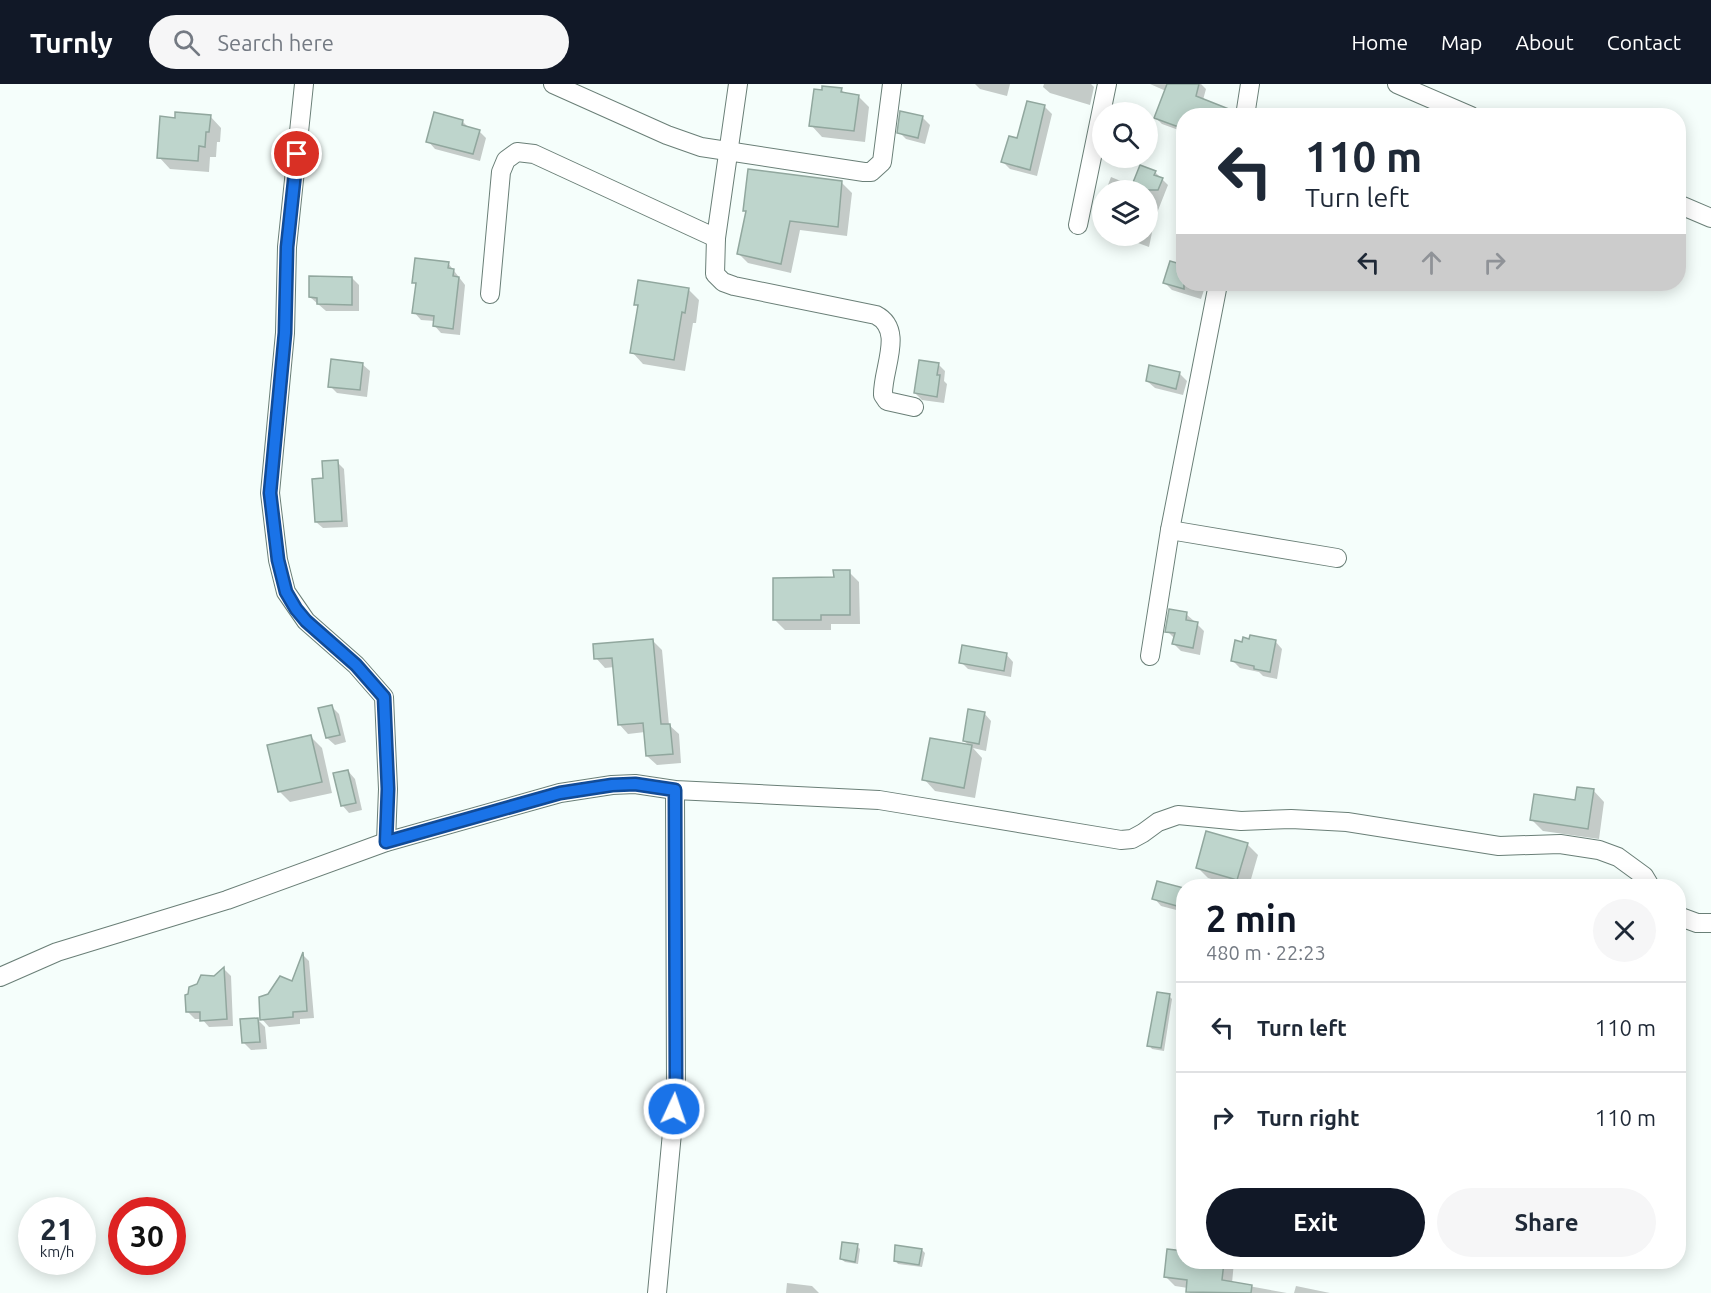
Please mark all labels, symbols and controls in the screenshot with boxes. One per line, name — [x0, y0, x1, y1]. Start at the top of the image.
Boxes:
search box — [149, 15, 569, 69]
icon: search — [170, 26, 203, 59]
text: Turnly — [30, 27, 113, 58]
text: Search here — [218, 30, 334, 55]
text: Home — [1351, 30, 1408, 54]
text: Map — [1441, 30, 1482, 54]
text: About — [1515, 30, 1574, 54]
text: Contact — [1607, 30, 1681, 54]
map controls — [1092, 102, 1158, 246]
button: search — [1092, 102, 1158, 168]
pin — [271, 128, 322, 179]
icon: left — [1206, 132, 1284, 210]
text: 110 m — [1305, 133, 1422, 180]
icon: arrive — [280, 137, 313, 170]
button: layers — [1092, 180, 1158, 246]
text: Turn left — [1305, 182, 1409, 212]
icon: left — [1352, 246, 1385, 279]
icon: ahead — [1415, 246, 1448, 279]
icon: right — [1478, 246, 1511, 279]
text: 2 min — [1206, 898, 1297, 939]
button: close — [1593, 899, 1656, 962]
text: 480 m · 22:23 — [1206, 941, 1326, 964]
icon: left — [1206, 1011, 1239, 1044]
text: Turn left — [1257, 1015, 1347, 1040]
text: 110 m — [1595, 1015, 1656, 1040]
position arrow — [642, 1077, 706, 1141]
icon: right — [1206, 1101, 1239, 1134]
text: Turn right — [1257, 1105, 1359, 1130]
text: 110 m — [1595, 1105, 1656, 1130]
button: Exit — [1206, 1188, 1425, 1257]
button: Share — [1437, 1188, 1656, 1257]
speed limit sign: 30 — [108, 1197, 186, 1275]
text: 21 — [40, 1212, 74, 1246]
text: km/h — [40, 1243, 74, 1260]

